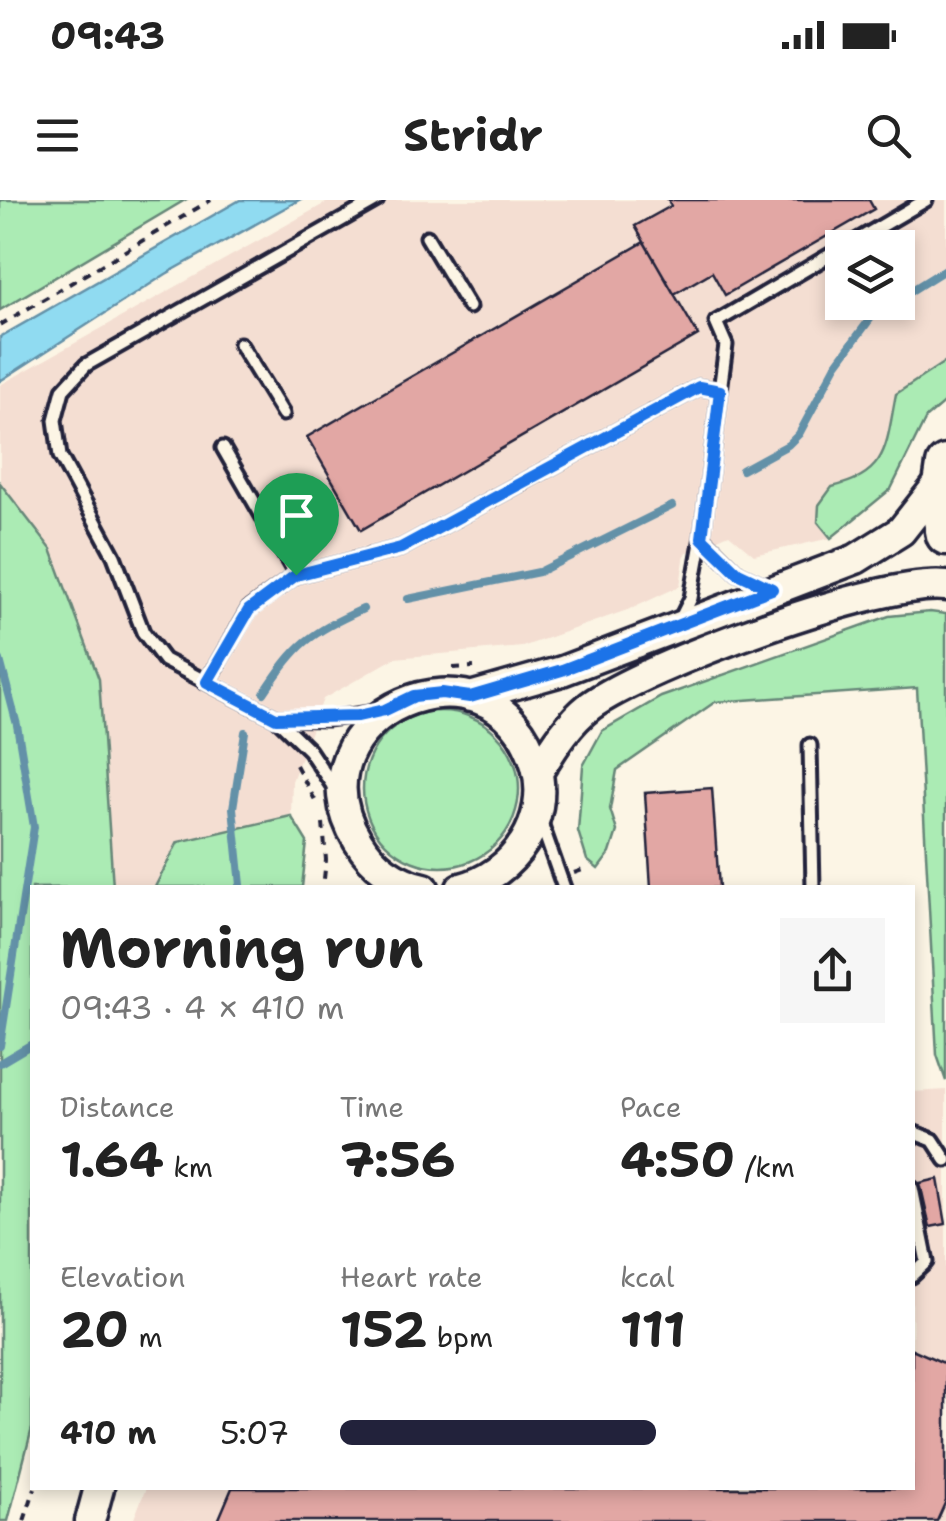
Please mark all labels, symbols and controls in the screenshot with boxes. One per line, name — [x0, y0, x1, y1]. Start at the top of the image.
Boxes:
text: 09:43 — [50, 10, 165, 61]
text: Stridr — [403, 105, 543, 165]
icon: menu — [30, 108, 85, 163]
icon: search — [861, 108, 916, 163]
map controls — [825, 230, 915, 320]
button: layers — [825, 230, 915, 320]
pin — [254, 473, 339, 576]
icon: arrive — [269, 488, 324, 543]
text: Morning run — [60, 911, 424, 985]
button: share — [780, 918, 885, 1023]
text: 09:43 · 4 × 410 m — [60, 986, 344, 1029]
text: Distance — [60, 1088, 175, 1126]
text: Time — [340, 1088, 404, 1126]
text: Pace — [620, 1088, 682, 1126]
text: 1.64 — [60, 1126, 164, 1193]
text: 7:56 — [340, 1126, 456, 1193]
text: 4:50 — [620, 1126, 735, 1193]
text: km — [164, 1148, 213, 1186]
text: /km — [735, 1148, 795, 1186]
text: Elevation — [60, 1258, 185, 1296]
text: Heart rate — [340, 1258, 483, 1296]
text: kcal — [620, 1258, 674, 1296]
text: 20 — [60, 1296, 129, 1363]
text: 152 — [340, 1296, 427, 1363]
text: 111 — [620, 1296, 686, 1363]
text: m — [129, 1318, 163, 1356]
text: bpm — [427, 1318, 493, 1356]
text: 410 m — [60, 1411, 157, 1454]
text: 5:07 — [220, 1411, 289, 1454]

